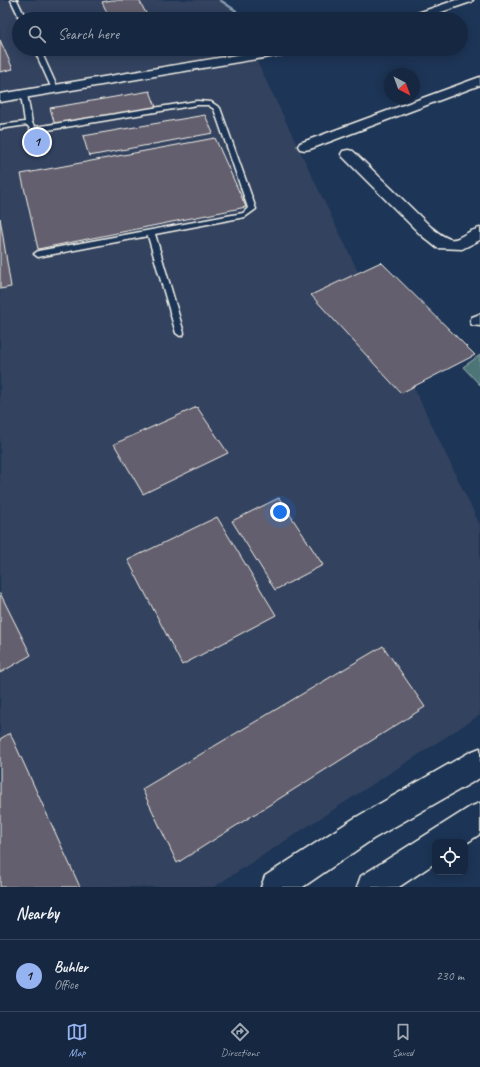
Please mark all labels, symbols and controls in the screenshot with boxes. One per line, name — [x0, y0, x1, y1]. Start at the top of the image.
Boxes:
search box — [12, 12, 468, 56]
icon: search — [26, 23, 48, 45]
text: Search here — [58, 25, 119, 44]
north arrow — [384, 68, 420, 104]
pin: 1 — [24, 127, 50, 157]
your location — [270, 502, 290, 522]
map controls — [432, 839, 468, 875]
button: locate — [432, 839, 468, 875]
text: Nearby — [16, 903, 59, 924]
text: Buhler — [54, 958, 88, 977]
text: 1 — [26, 968, 32, 984]
text: 230 m — [436, 968, 464, 984]
text: Office — [54, 977, 78, 993]
tab: Map — [66, 1021, 88, 1059]
tab: Directions — [221, 1021, 259, 1059]
tab: Saved — [392, 1021, 414, 1059]

